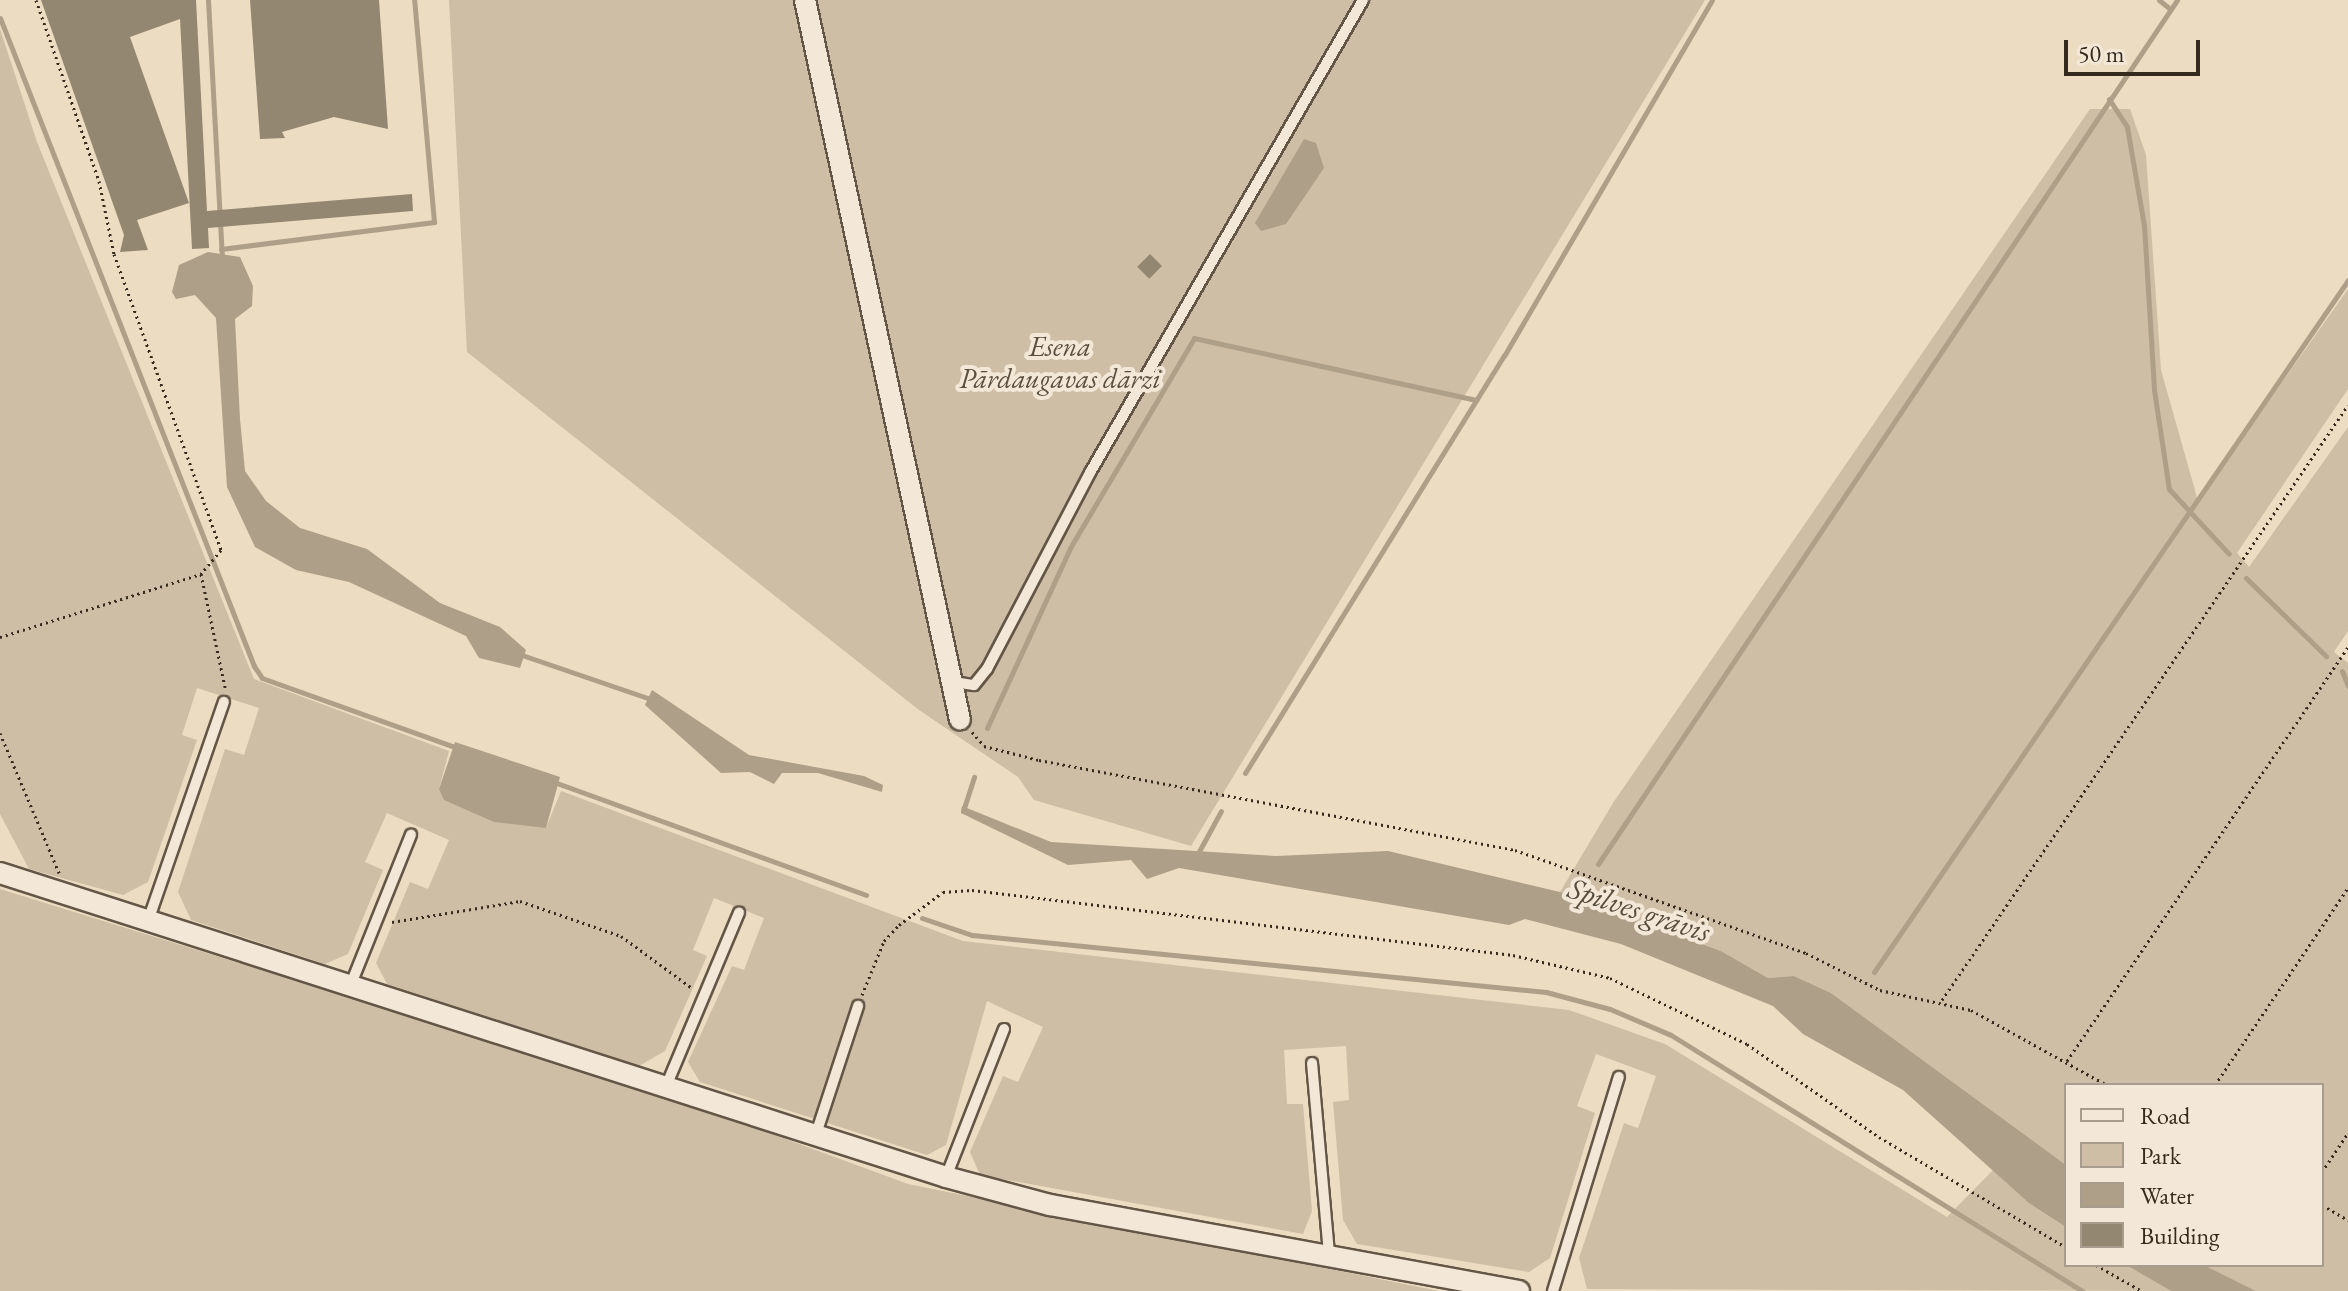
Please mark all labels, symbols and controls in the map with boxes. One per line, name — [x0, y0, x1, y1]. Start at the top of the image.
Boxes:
scale bar — [2068, 24, 2204, 74]
text: 50 m — [2078, 38, 2125, 69]
park label: Esena Pārdaugavas dārzi — [959, 329, 1161, 395]
water label: Spilves grāvis — [1563, 870, 1715, 950]
legend — [2064, 1083, 2324, 1267]
text: Road — [2140, 1100, 2190, 1131]
text: Park — [2140, 1140, 2181, 1171]
text: Water — [2140, 1180, 2194, 1211]
text: Building — [2140, 1220, 2220, 1251]

